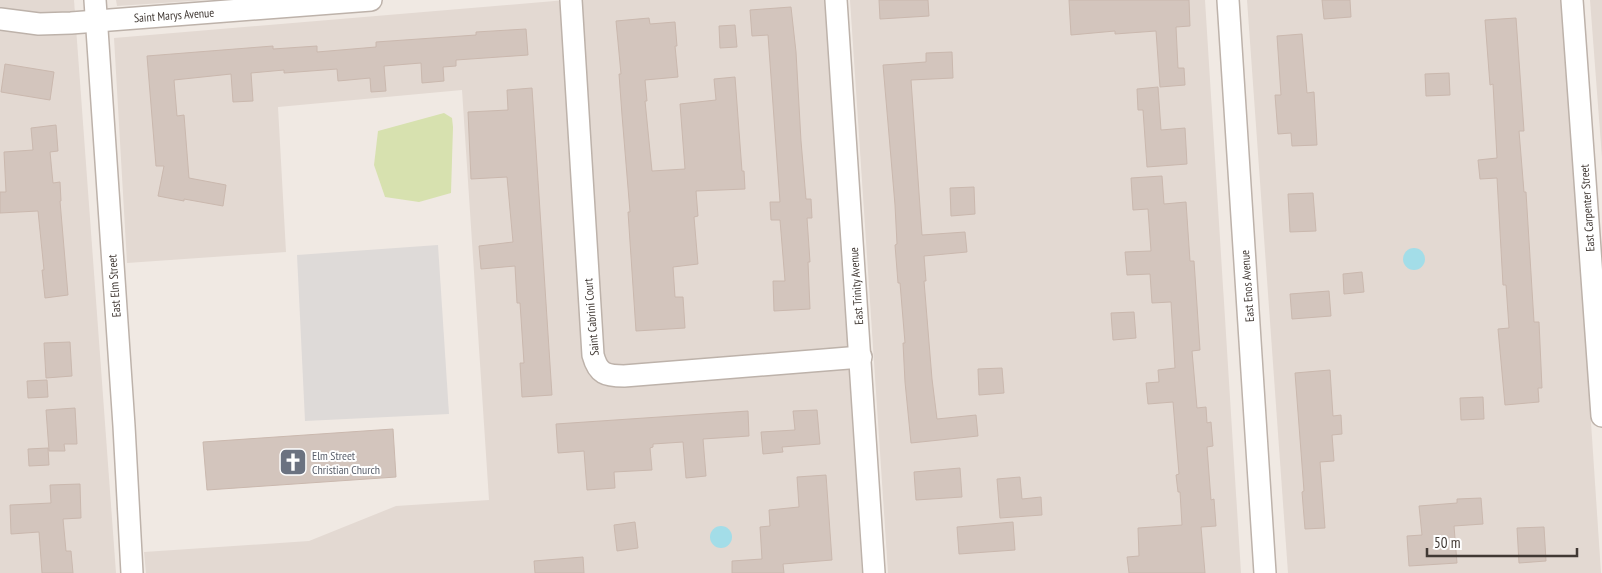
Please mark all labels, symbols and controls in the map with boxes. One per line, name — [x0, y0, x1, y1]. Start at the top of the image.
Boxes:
street label: Saint Marys Avenue — [133, 5, 215, 25]
street label: East Carpenter Street — [1576, 163, 1598, 252]
street label: East Trinity Avenue — [846, 247, 866, 325]
street label: East Enos Avenue — [1237, 249, 1257, 322]
street label: East Elm Street — [104, 253, 124, 318]
street label: Saint Cabrini Court — [580, 277, 602, 356]
church icon: Elm Street Christian Church — [278, 447, 308, 477]
place label: Elm Street Christian Church — [312, 448, 380, 477]
scale bar — [1427, 526, 1577, 558]
text: 50 m — [1434, 533, 1460, 552]

